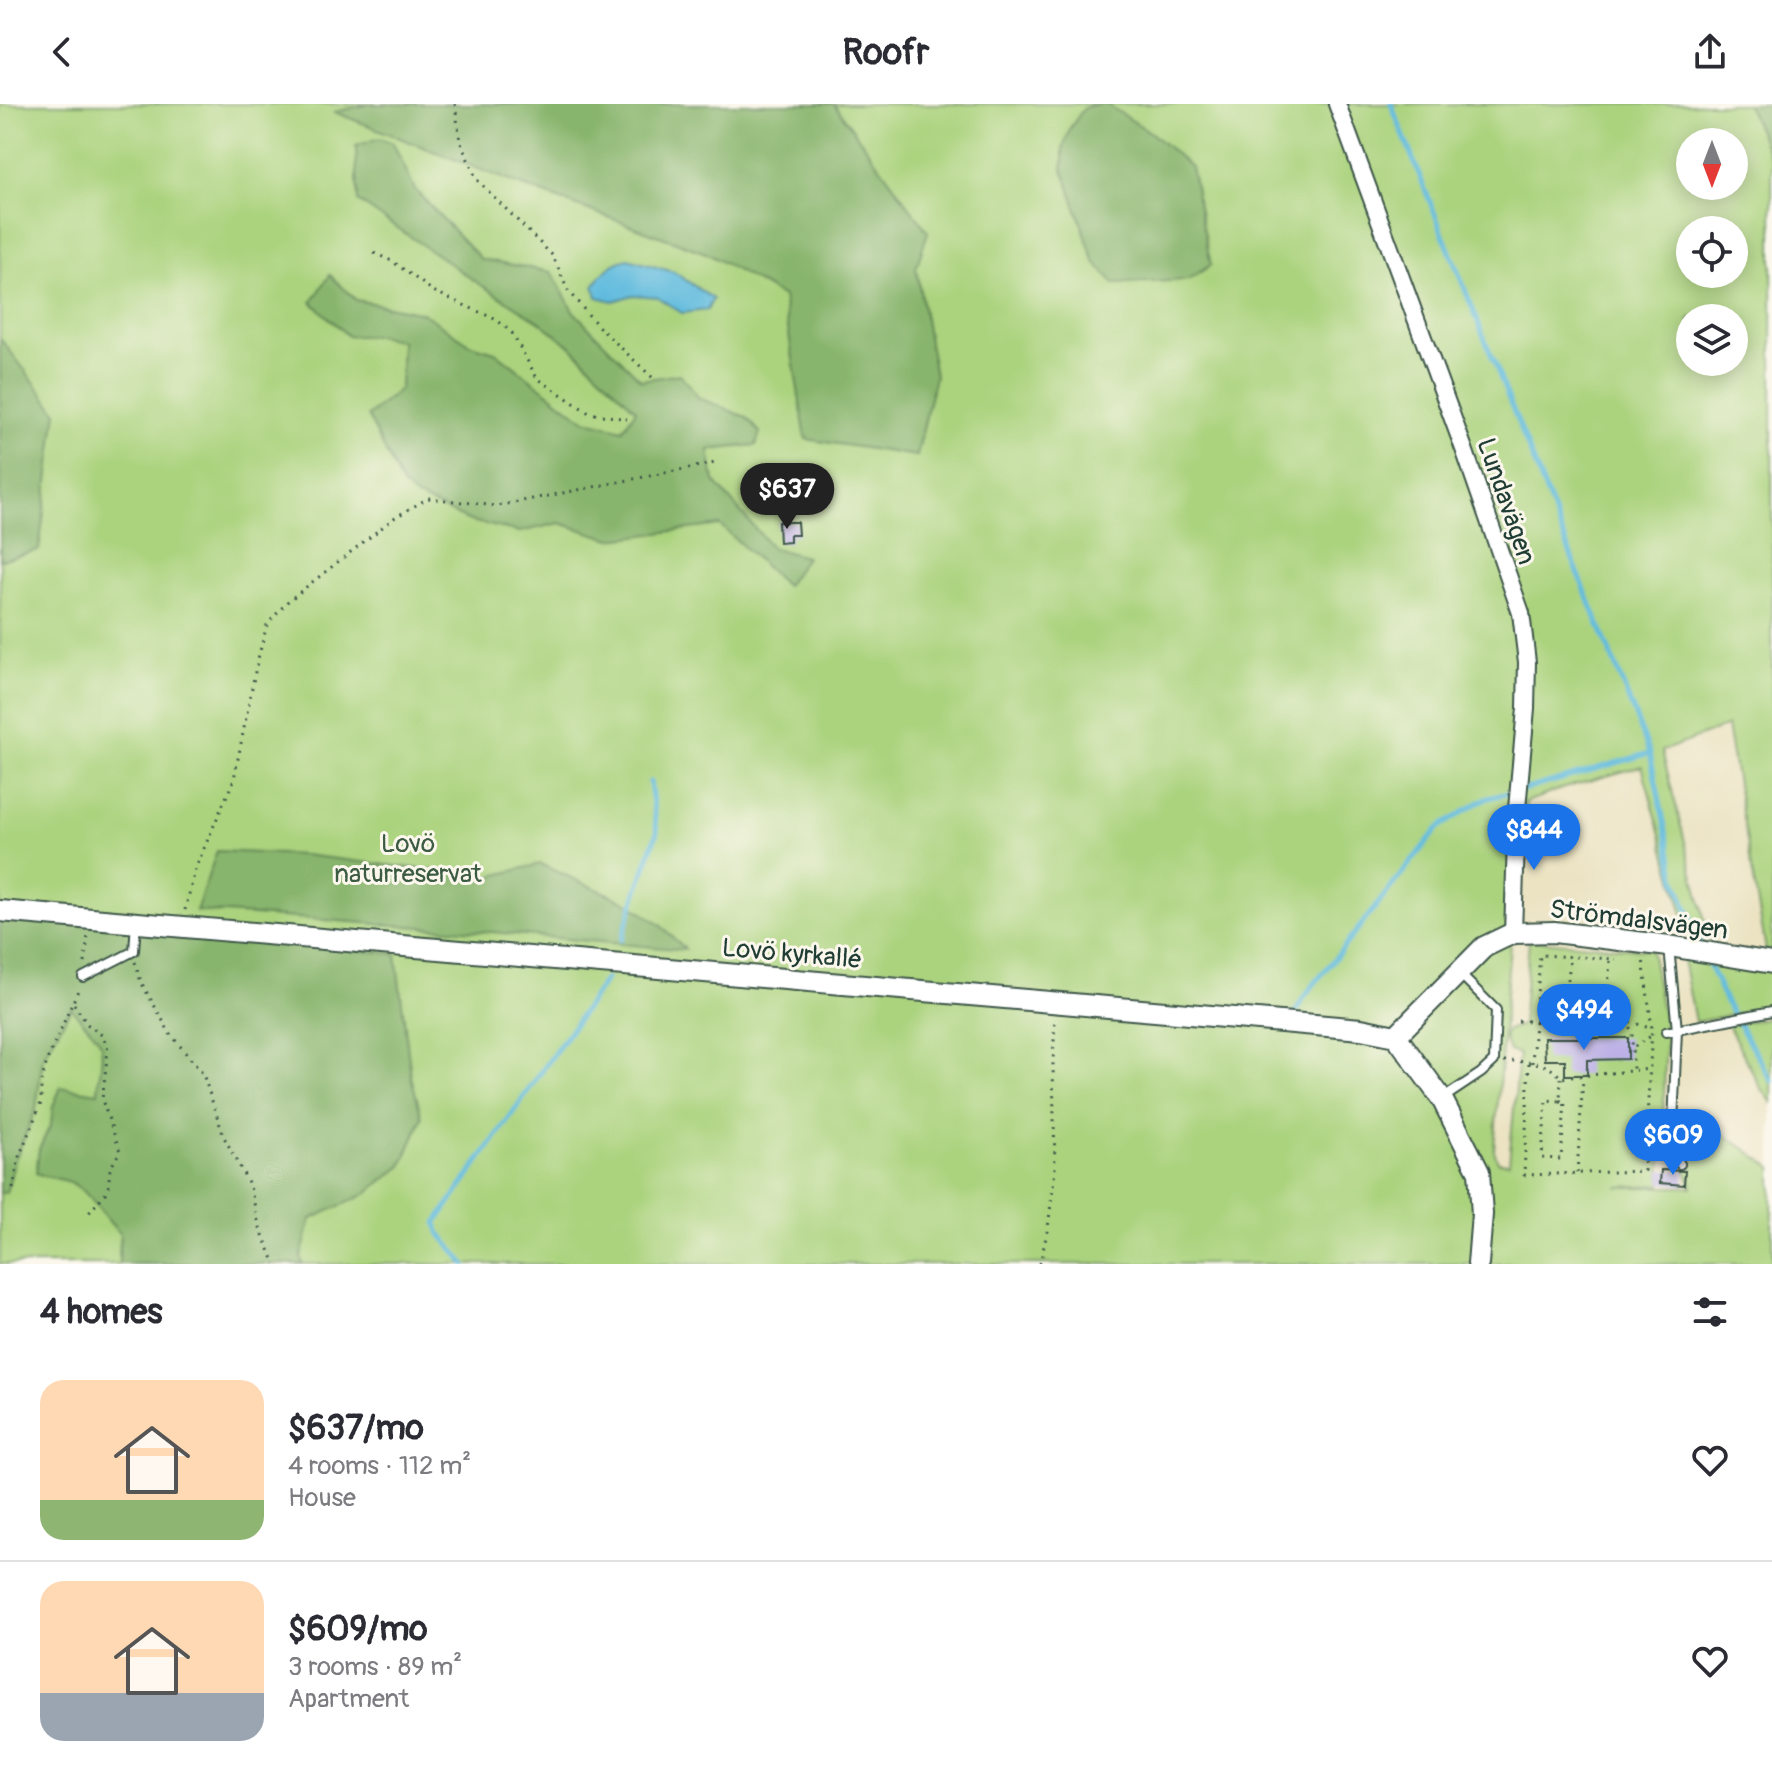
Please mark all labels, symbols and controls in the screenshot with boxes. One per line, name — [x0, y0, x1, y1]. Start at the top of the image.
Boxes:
icon: back — [40, 30, 84, 74]
text: Roofr — [843, 30, 929, 75]
icon: share — [1688, 30, 1732, 74]
north arrow — [1676, 128, 1748, 200]
map controls — [1676, 128, 1748, 376]
button: locate — [1676, 216, 1748, 288]
button: layers — [1676, 304, 1748, 376]
street label: Lundavägen — [1470, 434, 1543, 569]
pin: $637 — [740, 463, 834, 531]
text: $637 — [758, 473, 816, 505]
pin: $844 — [1487, 804, 1581, 872]
text: $844 — [1505, 814, 1563, 846]
park label: Lovö naturreservat — [334, 828, 482, 890]
street label: Strömdalsvägen — [1548, 893, 1730, 947]
street label: Lovö kyrkallé — [721, 932, 863, 976]
pin: $494 — [1537, 984, 1631, 1052]
text: $494 — [1555, 994, 1613, 1026]
pin: $609 — [1626, 1109, 1720, 1177]
text: $609 — [1643, 1119, 1703, 1151]
icon: filters — [1688, 1290, 1732, 1334]
text: 4 homes — [40, 1291, 162, 1334]
text: $637/mo — [288, 1407, 424, 1450]
icon: home — [104, 1412, 200, 1508]
icon: heart — [1688, 1438, 1732, 1482]
text: 4 rooms · 112 m² — [288, 1450, 471, 1482]
text: House — [288, 1482, 356, 1514]
text: $609/mo — [288, 1608, 428, 1651]
icon: home — [104, 1613, 200, 1709]
icon: heart — [1688, 1639, 1732, 1683]
text: 3 rooms · 89 m² — [288, 1651, 462, 1683]
text: Apartment — [288, 1683, 409, 1715]

